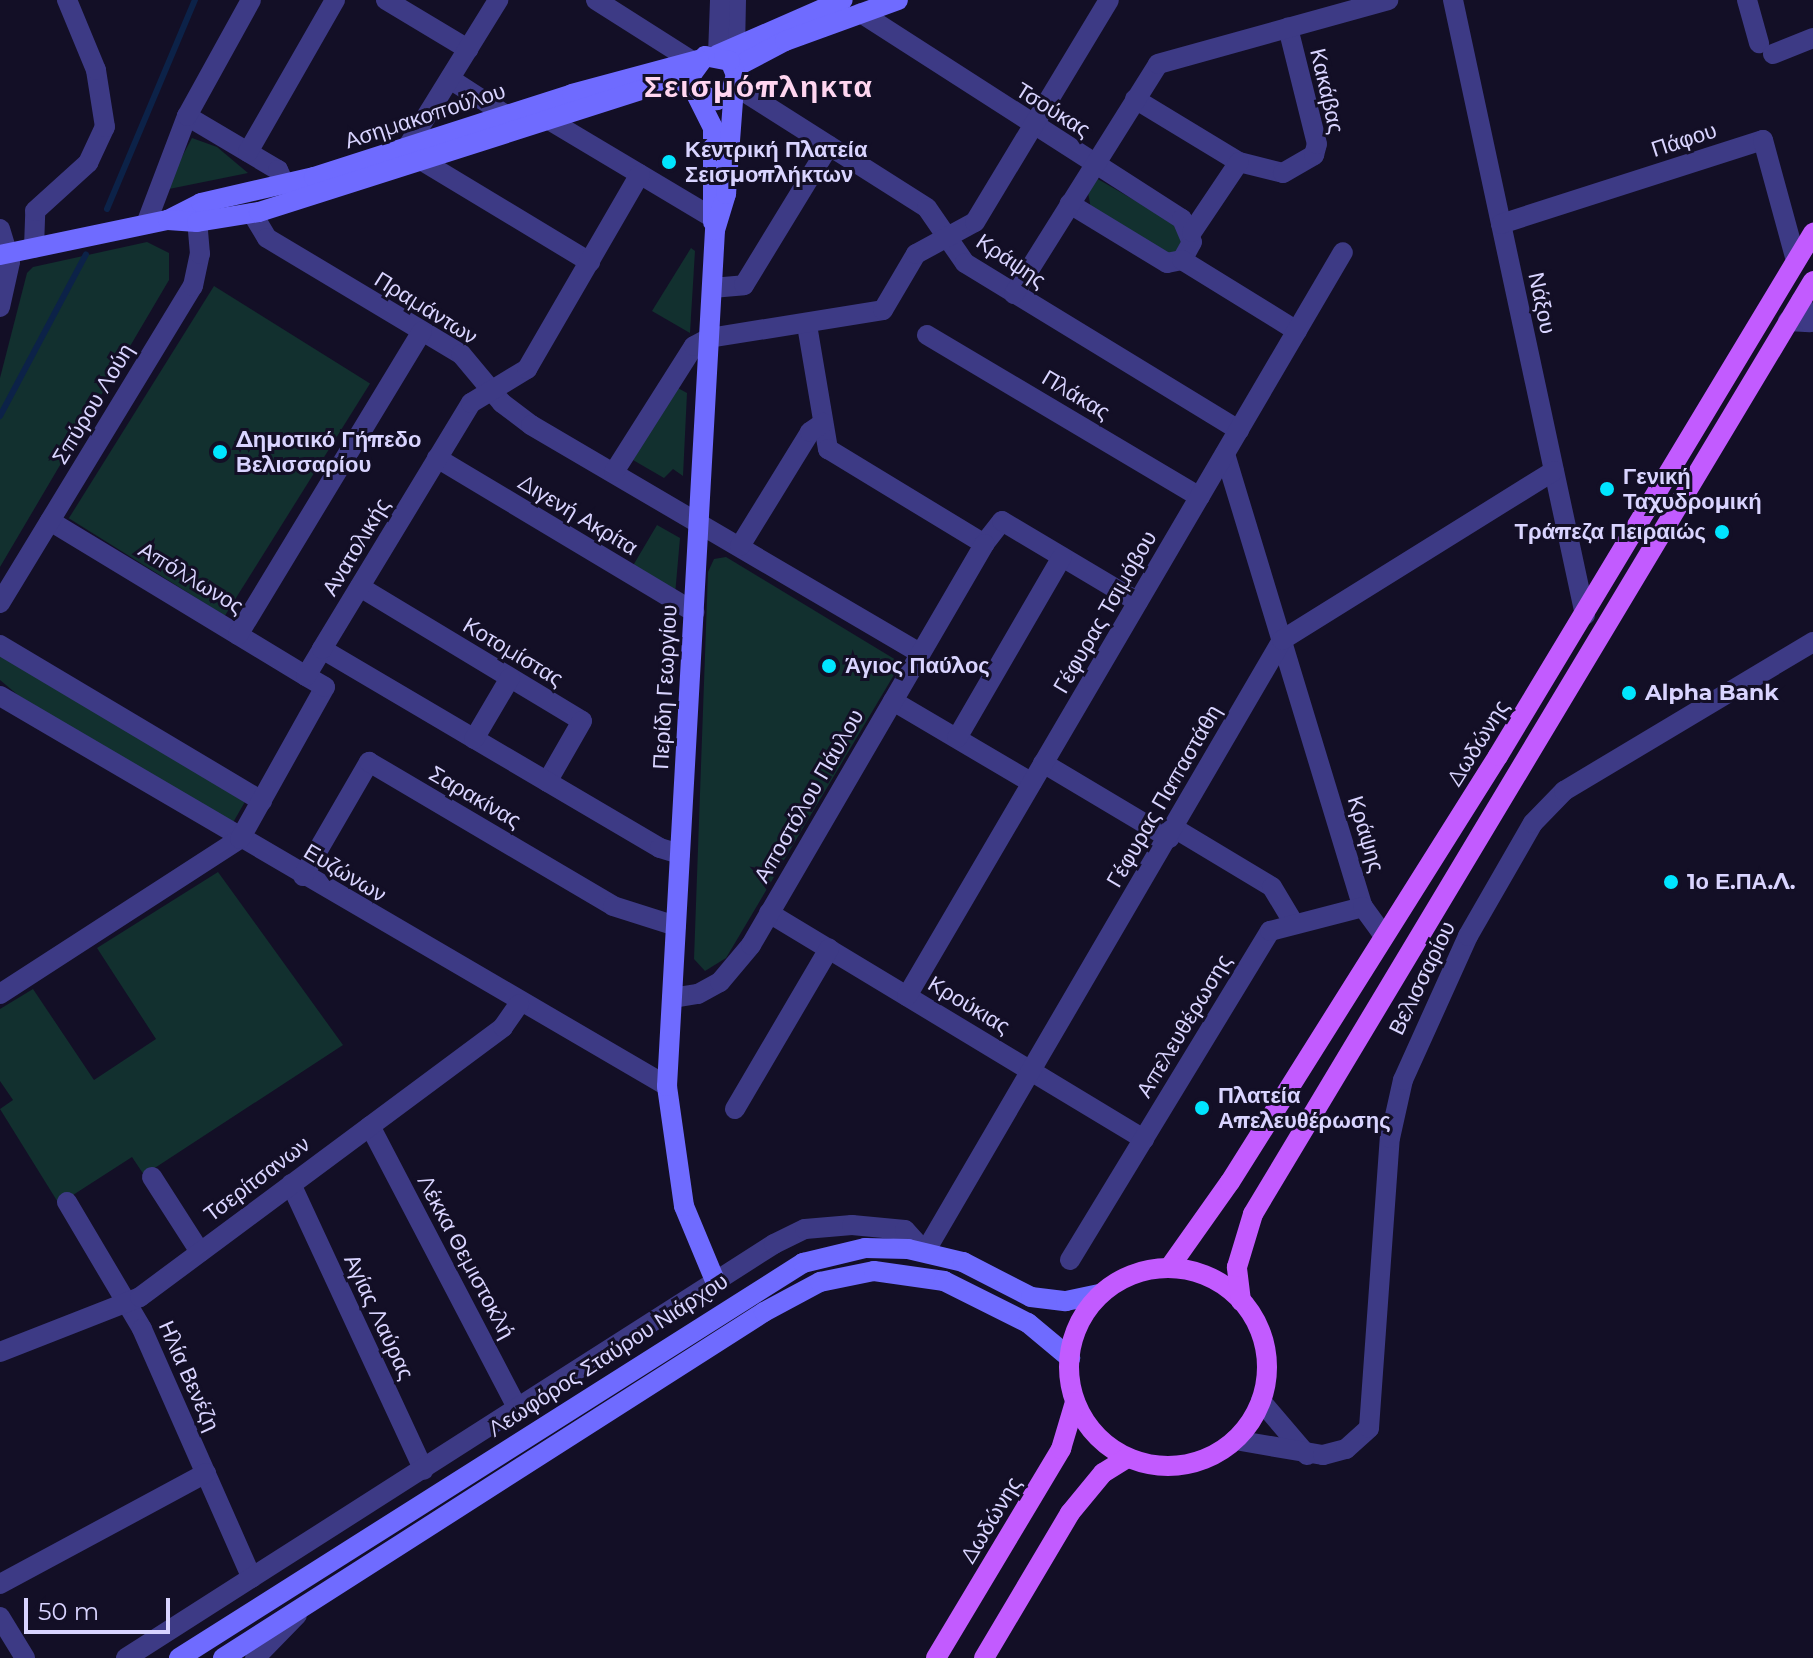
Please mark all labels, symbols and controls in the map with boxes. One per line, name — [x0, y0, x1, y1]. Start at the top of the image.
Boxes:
street label: Κακάβας — [1304, 46, 1350, 136]
district label: Σεισμόπληκτα — [644, 69, 874, 105]
street label: Τσούκας — [1011, 77, 1095, 143]
street label: Ασημακοπούλου — [341, 78, 509, 154]
street label: Πάφου — [1648, 117, 1720, 163]
place label: Κεντρική Πλατεία Σεισμοπλήκτων — [685, 136, 868, 188]
marker: Κεντρική Πλατεία Σεισμοπλήκτων — [660, 153, 678, 171]
street label: Κράψης — [971, 228, 1051, 294]
street label: Πραμάντων — [370, 266, 482, 350]
street label: Νάξου — [1523, 270, 1561, 336]
street label: Σπύρου Λούη — [47, 339, 139, 469]
street label: Πλάκας — [1037, 364, 1115, 426]
place label: Δημοτικό Γήπεδο Βελισσαρίου — [236, 426, 421, 478]
marker: Δημοτικό Γήπεδο Βελισσαρίου — [211, 443, 229, 461]
place label: Γενική Ταχυδρομική — [1623, 463, 1762, 514]
street label: Διγενή Ακρίτα — [513, 469, 643, 561]
marker: Γενική Ταχυδρομική — [1598, 480, 1616, 498]
street label: Ανατολικής — [317, 493, 395, 601]
place label: Τράπεζα Πειραιώς — [1515, 519, 1706, 545]
marker: Τράπεζα Πειραιώς — [1713, 523, 1731, 541]
street label: Γέφυρας Τσιμόβου — [1048, 526, 1162, 698]
street label: Απόλλωνος — [134, 536, 248, 620]
street label: Περίδη Γεωργίου — [647, 604, 683, 770]
street label: Κοτομίστας — [458, 612, 568, 692]
place label: Άγιος Παύλος — [845, 653, 990, 679]
marker: Άγιος Παύλος — [820, 657, 838, 675]
place label: Alpha Bank — [1645, 680, 1779, 706]
marker: Alpha Bank — [1620, 684, 1638, 702]
street label: Δωδώνης — [1441, 695, 1515, 791]
street label: Γέφυρας Παπαστάθη — [1101, 700, 1227, 892]
street label: Αποστόλου Πάυλου — [749, 704, 869, 888]
street label: Σαρακίνας — [424, 760, 526, 834]
street label: Κράψης — [1342, 793, 1390, 875]
street label: Ευζώνων — [299, 838, 391, 908]
place label: 1ο Ε.ΠΑ.Λ. — [1687, 869, 1795, 895]
marker: 1ο Ε.ΠΑ.Λ. — [1662, 873, 1680, 891]
street label: Βελισσαρίου — [1383, 917, 1461, 1039]
street label: Απελευθέρωσης — [1131, 950, 1237, 1102]
street label: Κρούκιας — [923, 970, 1015, 1040]
place label: Πλατεία Απελευθέρωσης — [1218, 1082, 1391, 1134]
marker: Πλατεία Απελευθέρωσης — [1193, 1099, 1211, 1117]
street label: Τσερίτσανων — [199, 1131, 315, 1227]
street label: Λέκκα Θεμιστοκλή — [412, 1171, 520, 1343]
street label: Αγίας Λαύρας — [338, 1250, 420, 1384]
street label: Λεωφόρος Σταύρου Νιάρχου — [483, 1268, 733, 1442]
street label: Ηλία Βενέζη — [153, 1317, 225, 1435]
street label: Δωδώνης — [955, 1472, 1027, 1568]
scale bar — [28, 1582, 174, 1632]
text: 50 m — [38, 1597, 99, 1626]

